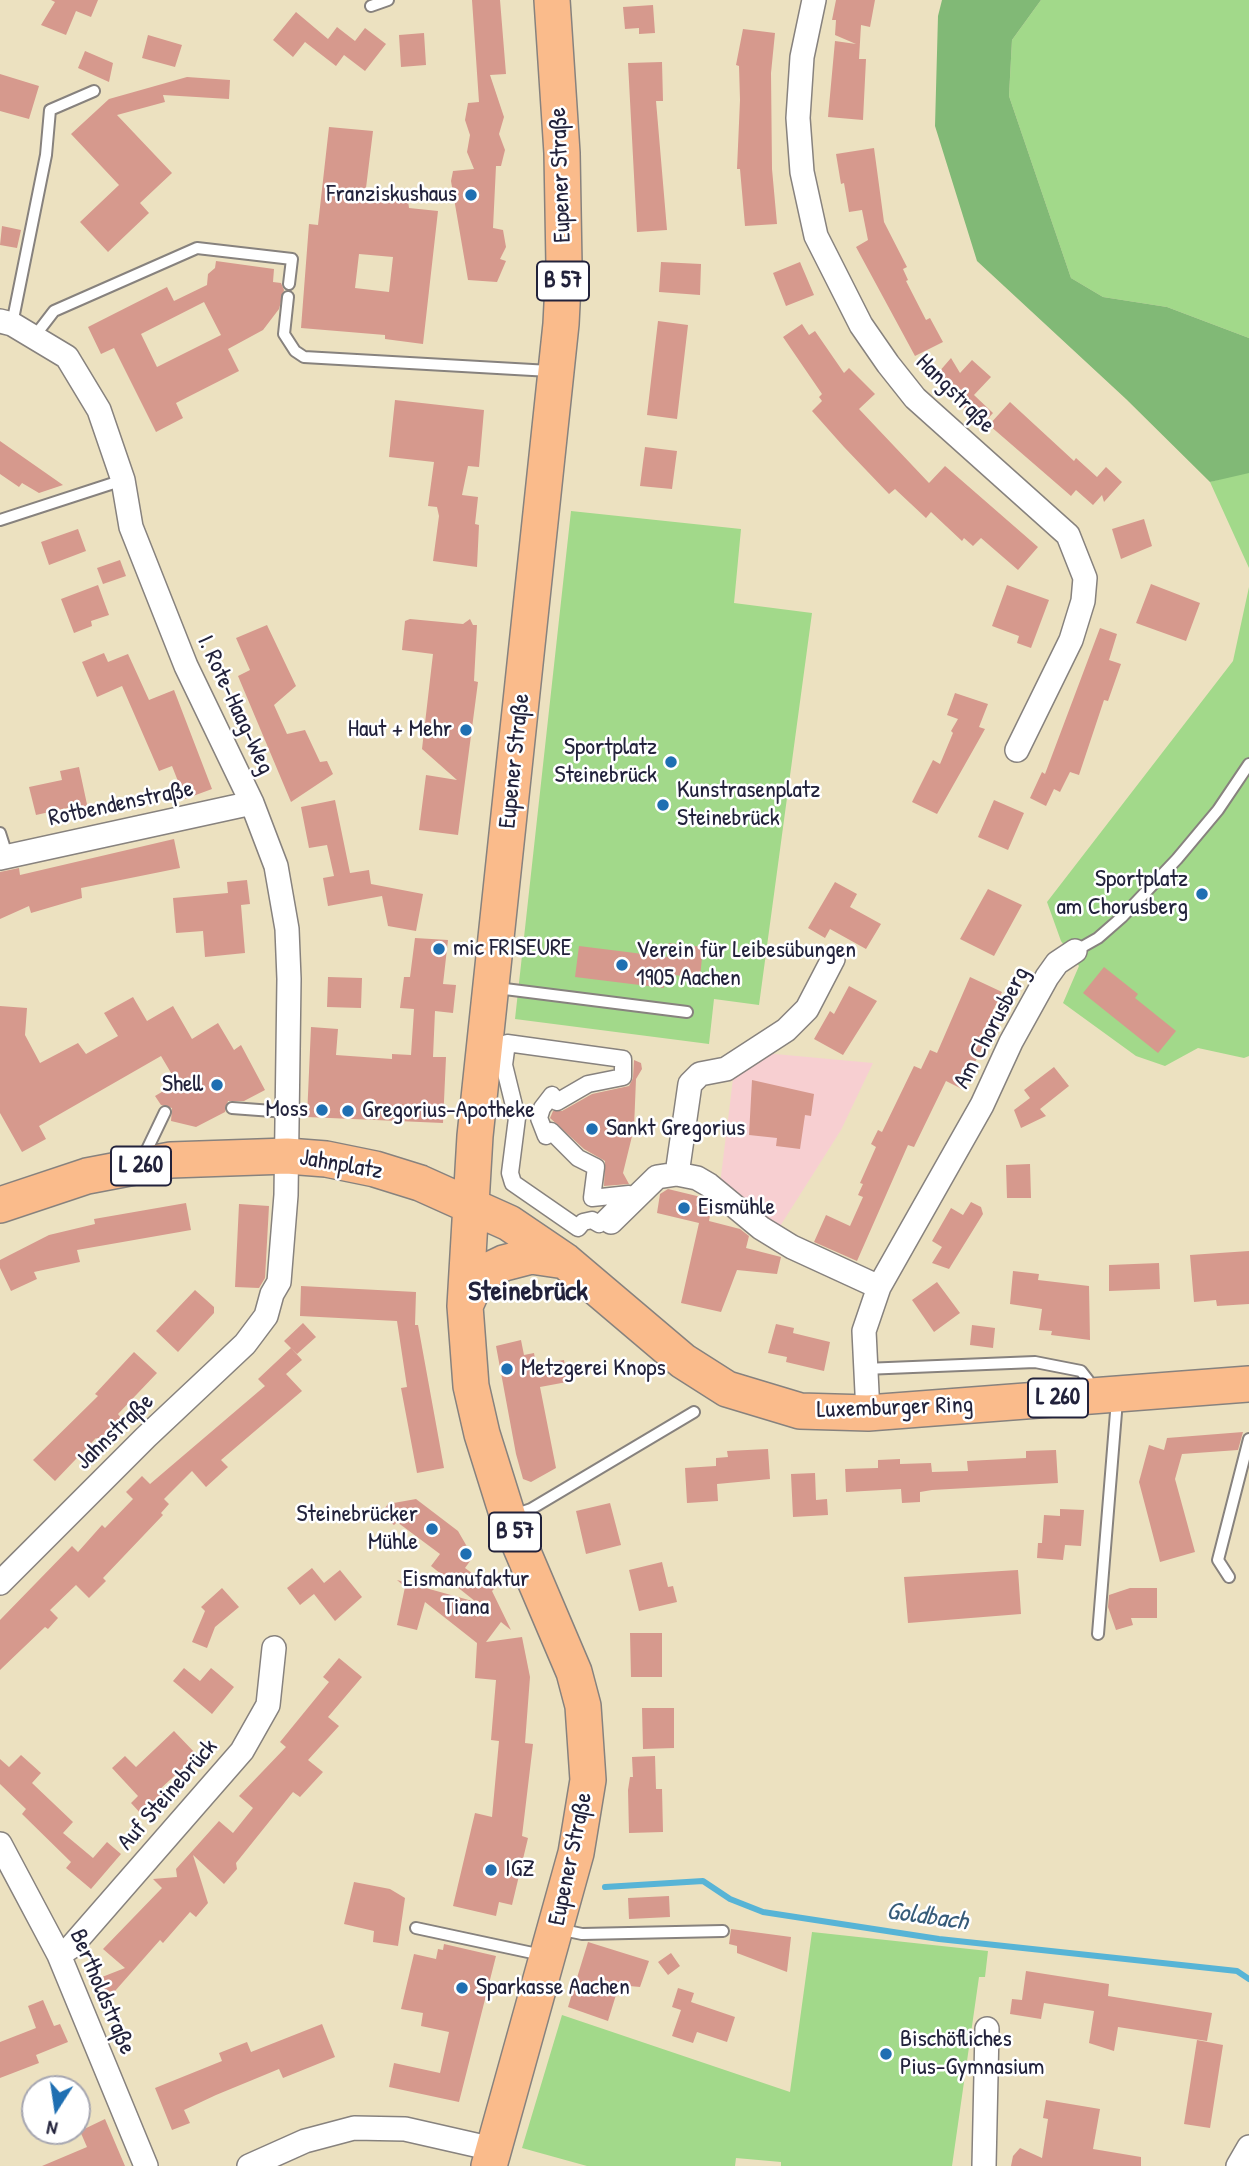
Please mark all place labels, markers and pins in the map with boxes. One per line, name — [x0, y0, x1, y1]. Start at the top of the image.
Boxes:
place label: Franziskushaus — [326, 181, 457, 209]
marker: Franziskushaus — [463, 187, 479, 203]
place label: Haut + Mehr — [348, 716, 452, 744]
marker: Haut + Mehr — [458, 722, 474, 738]
place label: Sportplatz Steinebrück — [554, 734, 657, 790]
marker: Sportplatz Steinebrück — [663, 754, 679, 770]
place label: Kunstrasenplatz Steinebrück — [677, 777, 820, 833]
marker: Kunstrasenplatz Steinebrück — [655, 797, 671, 813]
place label: Sportplatz am Chorusberg — [1056, 866, 1188, 922]
marker: Sportplatz am Chorusberg — [1194, 886, 1210, 902]
place label: mic FRISEURE — [453, 935, 571, 963]
place label: Verein für Leibesübungen 1905 Aachen — [636, 937, 856, 993]
marker: mic FRISEURE — [431, 941, 447, 957]
marker: Verein für Leibesübungen 1905 Aachen — [614, 957, 630, 973]
place label: Shell — [162, 1071, 203, 1099]
marker: Shell — [209, 1077, 225, 1093]
place label: Moss — [266, 1096, 308, 1124]
place label: Gregorius-Apotheke — [362, 1097, 535, 1125]
marker: Moss — [314, 1102, 330, 1118]
marker: Gregorius-Apotheke — [340, 1103, 356, 1119]
place label: Sankt Gregorius — [606, 1115, 745, 1143]
marker: Sankt Gregorius — [584, 1121, 600, 1137]
place label: Eismühle — [698, 1194, 775, 1222]
marker: Eismühle — [676, 1200, 692, 1216]
place label: Metzgerei Knops — [521, 1355, 666, 1383]
marker: Metzgerei Knops — [499, 1361, 515, 1377]
place label: Steinebrücker Mühle — [297, 1501, 418, 1557]
marker: Steinebrücker Mühle — [424, 1521, 440, 1537]
marker: Eismanufaktur Tiana — [458, 1546, 474, 1562]
place label: Eismanufaktur Tiana — [403, 1566, 529, 1622]
place label: IGZ — [505, 1856, 534, 1884]
marker: IGZ — [483, 1862, 499, 1878]
place label: Sparkasse Aachen — [476, 1974, 630, 2002]
marker: Sparkasse Aachen — [454, 1980, 470, 1996]
place label: Bischöfliches Pius-Gymnasium — [900, 2026, 1044, 2082]
marker: Bischöfliches Pius-Gymnasium — [878, 2046, 894, 2062]

